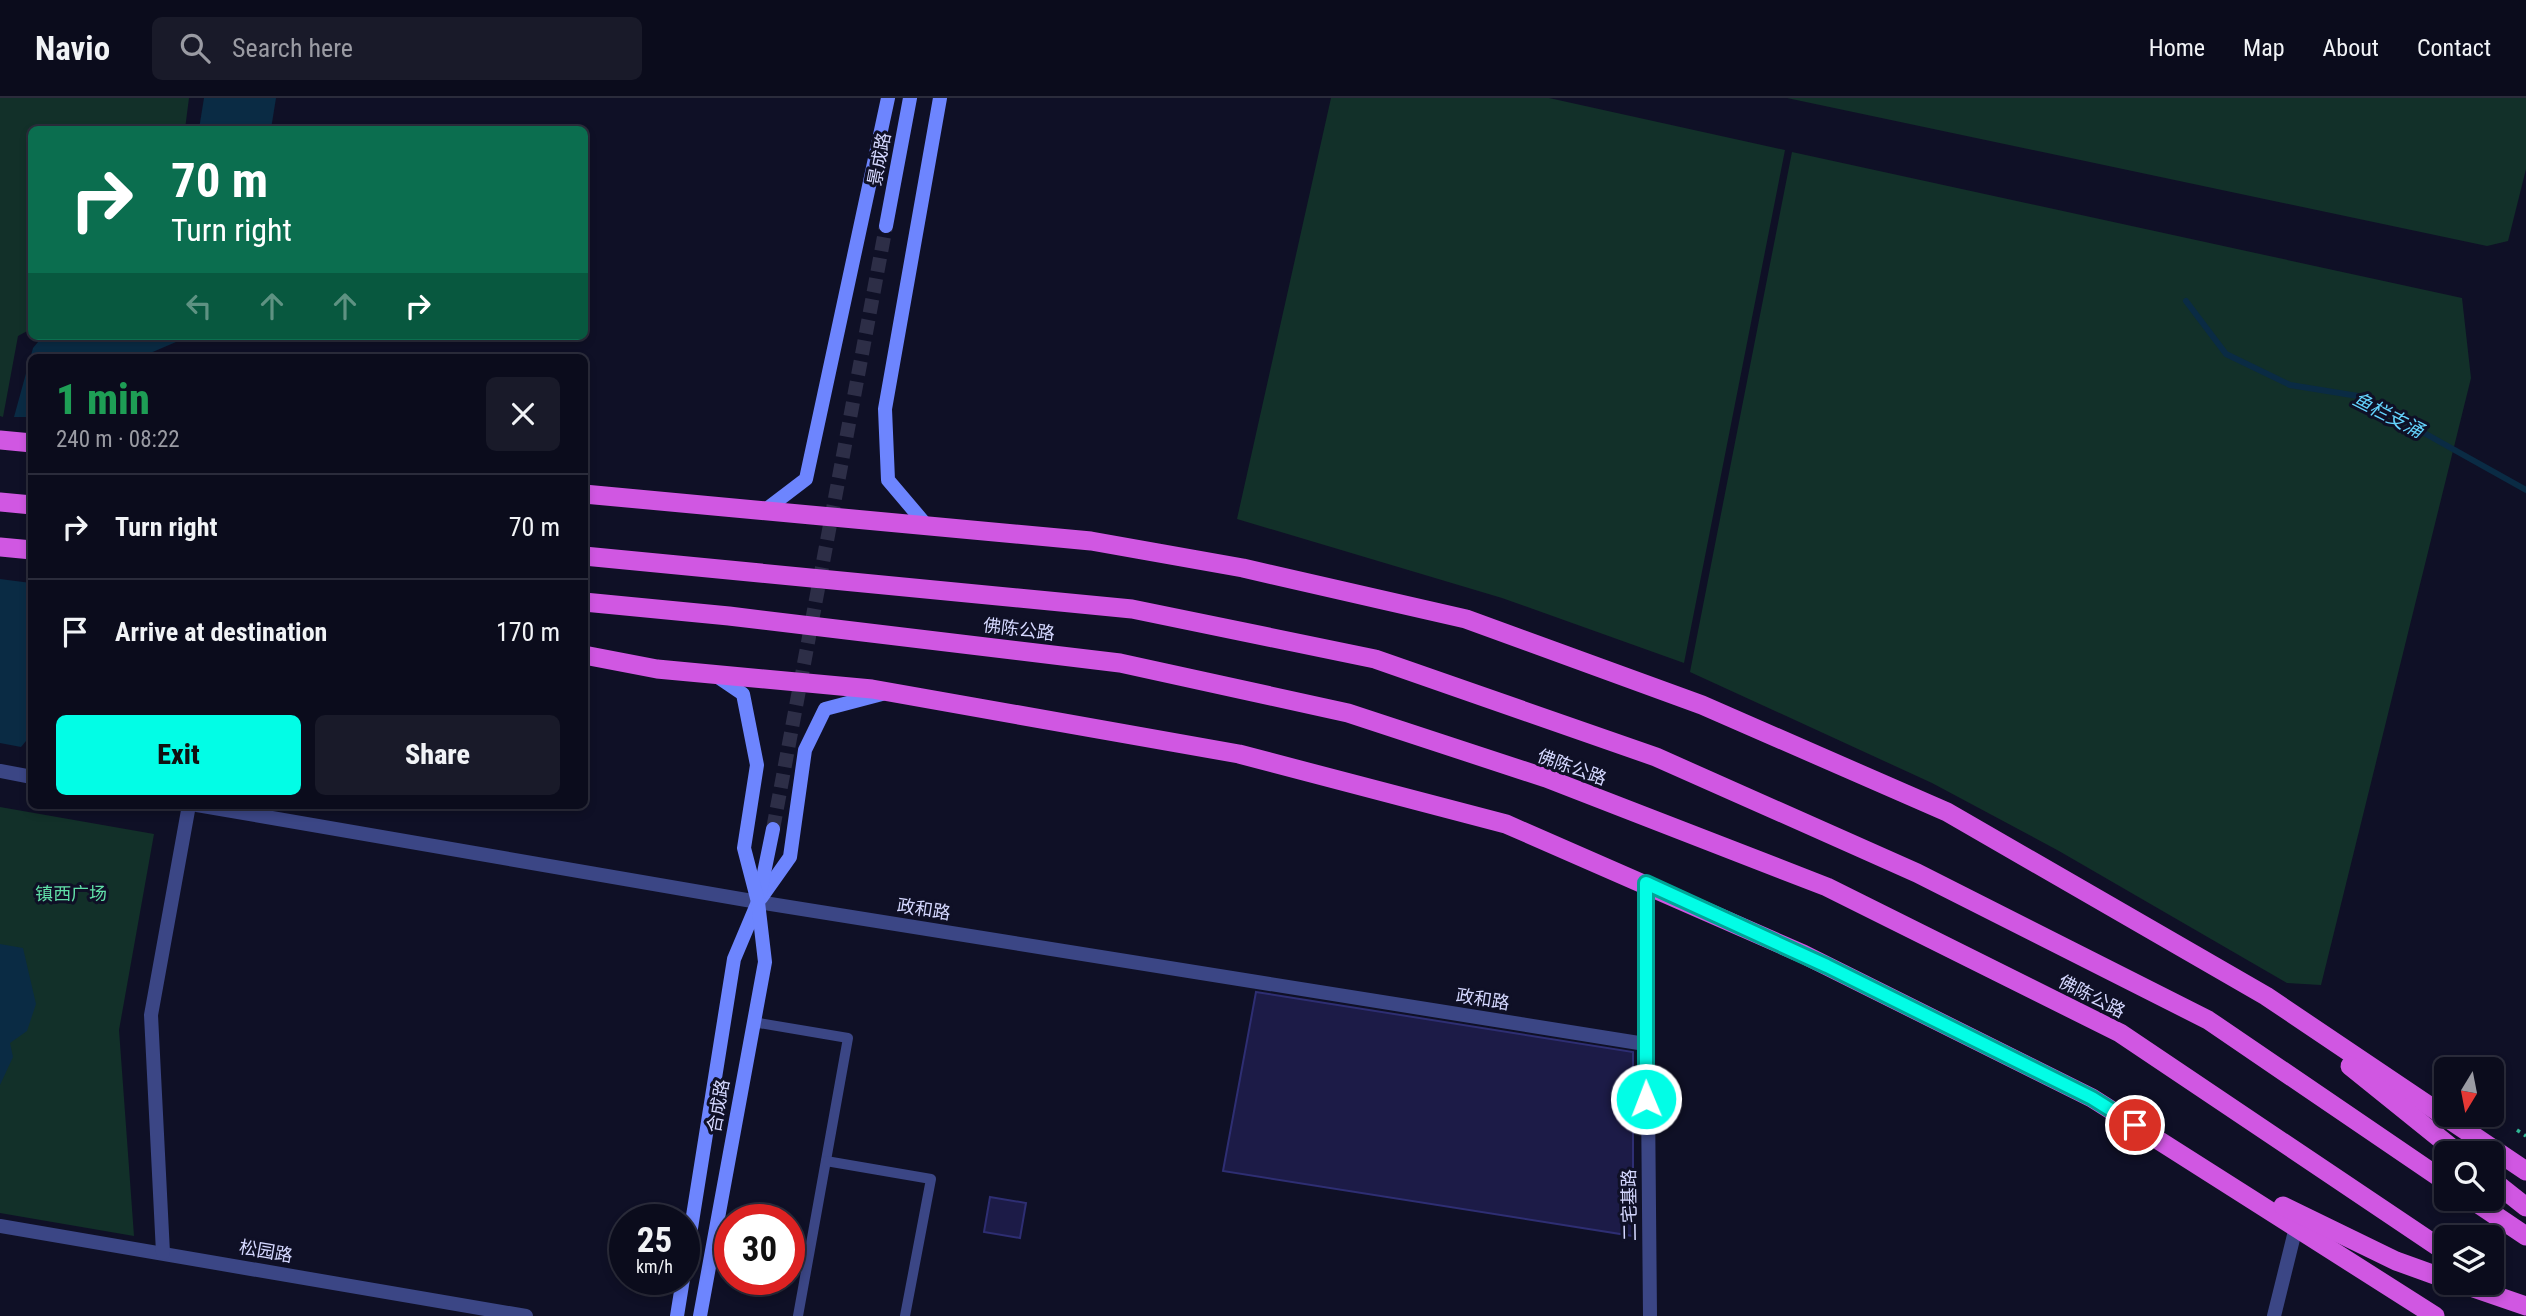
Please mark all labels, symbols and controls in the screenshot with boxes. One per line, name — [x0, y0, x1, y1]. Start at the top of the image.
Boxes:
search box — [152, 17, 642, 80]
text: Navio — [35, 29, 110, 68]
icon: search — [176, 29, 214, 67]
text: Search here — [232, 33, 353, 63]
text: Home — [2149, 34, 2205, 62]
text: Map — [2243, 34, 2285, 62]
text: About — [2323, 34, 2379, 62]
text: Contact — [2417, 34, 2491, 62]
street label: 景成路 — [864, 130, 894, 188]
text: 70 m — [171, 152, 268, 209]
icon: right — [56, 154, 147, 245]
text: Turn right — [171, 211, 292, 249]
icon: left — [180, 287, 218, 325]
icon: ahead — [253, 287, 291, 325]
icon: ahead — [326, 287, 364, 325]
icon: right — [399, 287, 437, 325]
text: 1 min — [56, 375, 150, 424]
button: close — [486, 377, 560, 451]
water label: 鱼栏支涌 — [2349, 387, 2429, 443]
text: 240 m · 08:22 — [56, 426, 180, 453]
icon: right — [56, 508, 94, 546]
text: Turn right — [115, 512, 217, 542]
text: 70 m — [509, 512, 560, 542]
icon: arrive — [56, 613, 94, 651]
street label: 佛陈公路 — [982, 614, 1056, 644]
text: Arrive at destination — [115, 617, 327, 647]
text: 170 m — [496, 617, 560, 647]
button: Exit — [56, 715, 301, 795]
button: Share — [315, 715, 560, 795]
street label: 佛陈公路 — [1535, 745, 1609, 789]
park label: 镇西广场 — [35, 883, 107, 904]
street label: 政和路 — [896, 894, 952, 924]
street label: 佛陈公路 — [2055, 970, 2129, 1022]
street label: 政和路 — [1455, 984, 1511, 1014]
north arrow — [2434, 1057, 2504, 1127]
map controls — [2434, 1057, 2504, 1295]
position arrow — [1609, 1062, 1683, 1136]
street label: 合成路 — [703, 1078, 733, 1134]
pin — [2105, 1095, 2165, 1155]
icon: arrive — [2116, 1106, 2154, 1144]
button: search — [2434, 1141, 2504, 1211]
street label: 二宅基路 — [1618, 1169, 1640, 1241]
speed limit sign: 30 — [714, 1204, 805, 1295]
text: 25 — [637, 1220, 672, 1261]
button: layers — [2434, 1225, 2504, 1295]
street label: 松园路 — [238, 1236, 294, 1266]
text: km/h — [636, 1256, 673, 1277]

